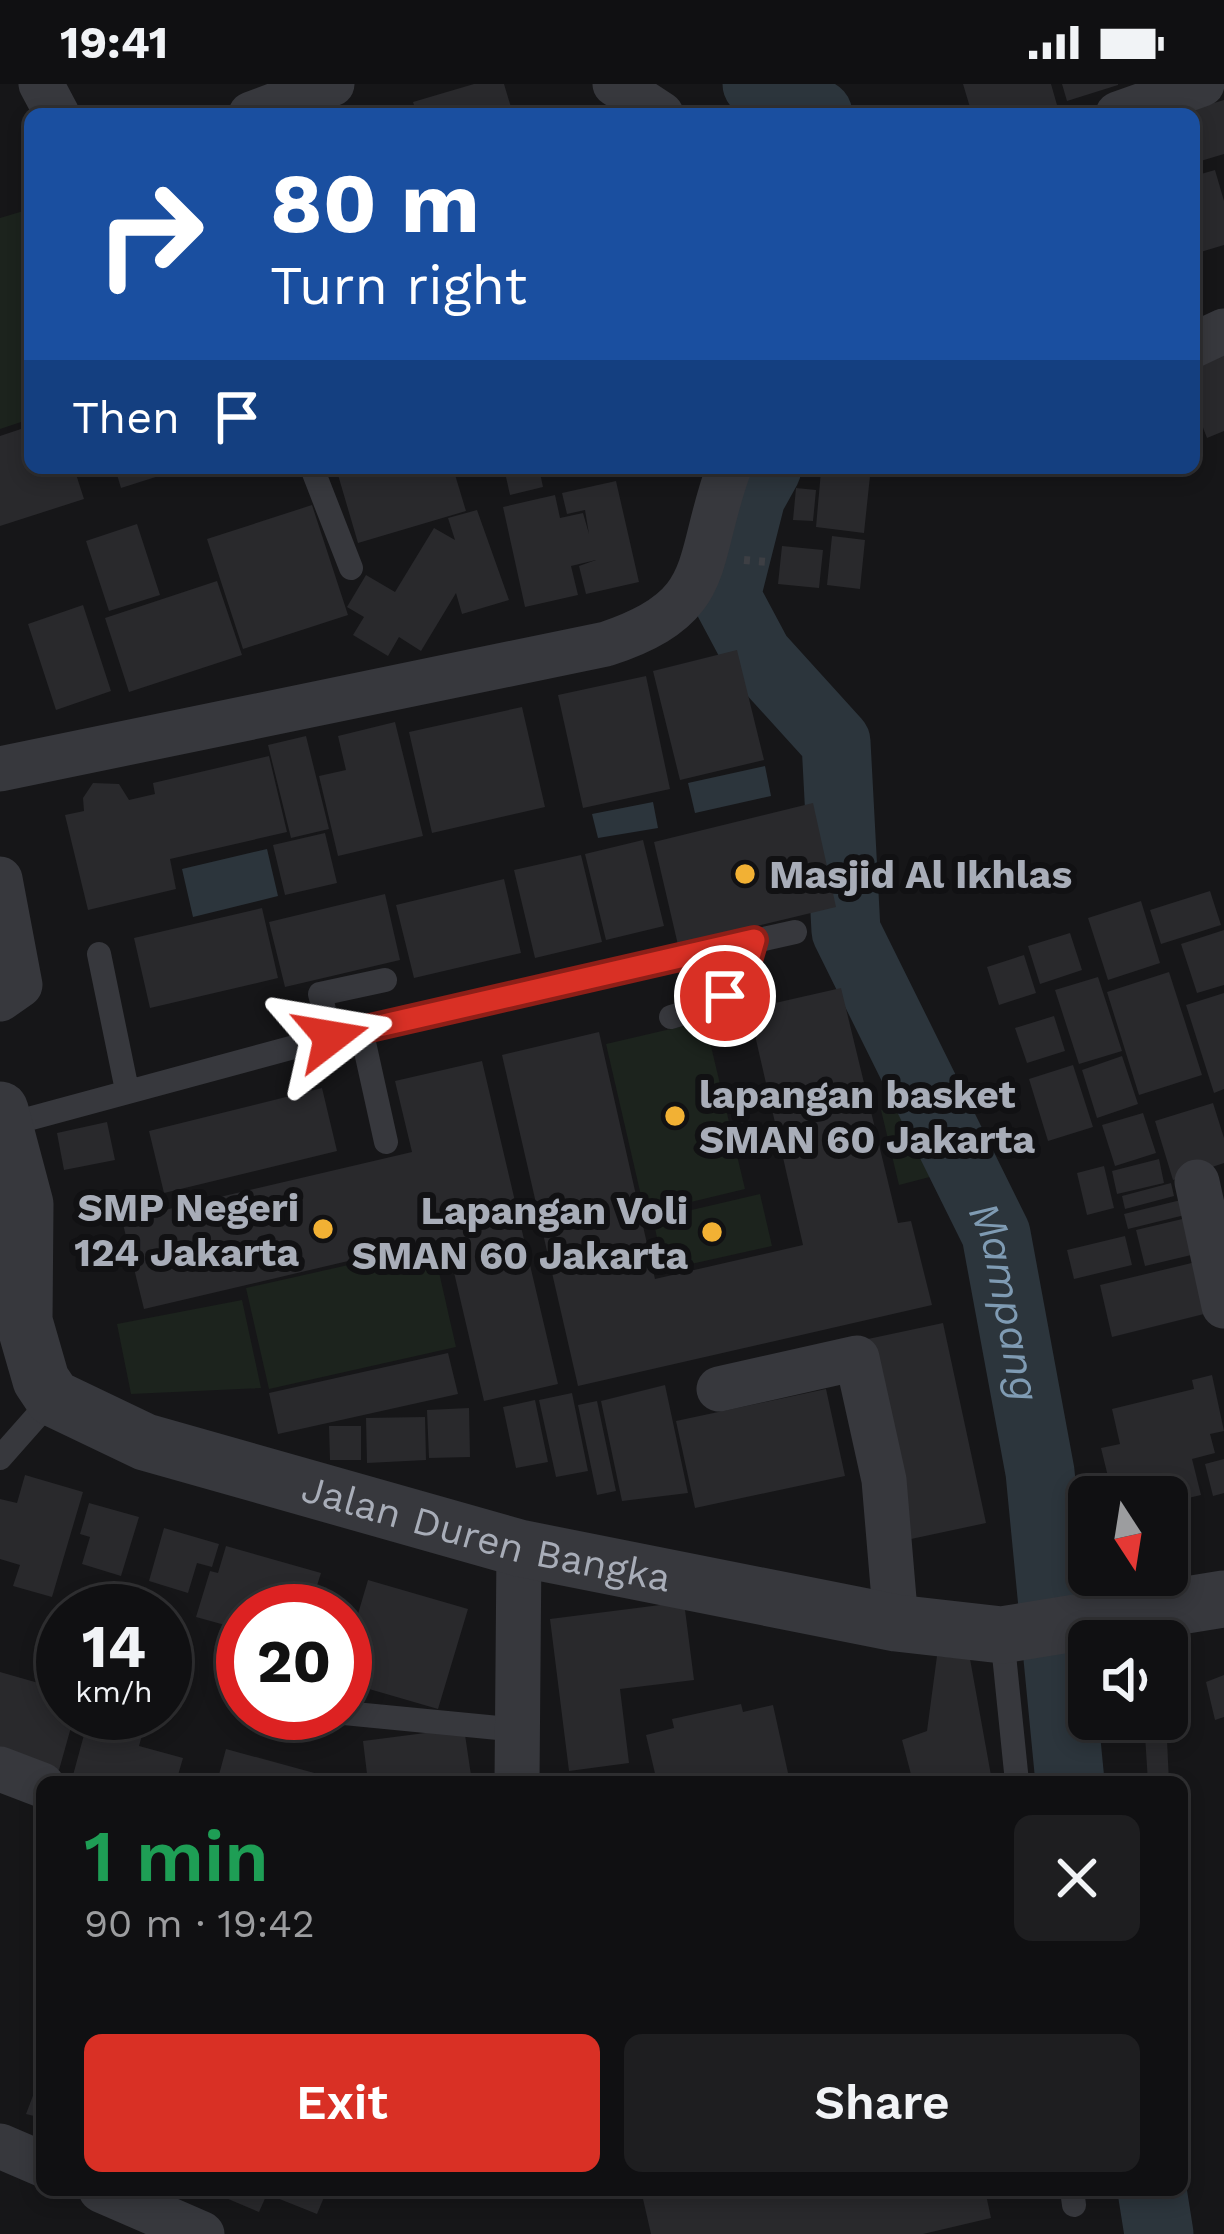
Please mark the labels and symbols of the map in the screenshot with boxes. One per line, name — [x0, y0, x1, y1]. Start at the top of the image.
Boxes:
place label: Masjid Al Ikhlas — [769, 852, 1072, 897]
marker: Masjid Al Ikhlas — [732, 861, 758, 887]
pin — [674, 945, 776, 1047]
position arrow — [268, 974, 394, 1100]
place label: lapangan basket SMAN 60 Jakarta — [699, 1072, 1036, 1162]
marker: lapangan basket SMAN 60 Jakarta — [662, 1103, 688, 1129]
place label: SMP Negeri 124 Jakarta — [74, 1185, 299, 1275]
place label: Lapangan Voli SMAN 60 Jakarta — [352, 1188, 688, 1278]
water label: Mampang — [959, 1194, 1051, 1405]
marker: SMP Negeri 124 Jakarta — [310, 1216, 336, 1242]
marker: Lapangan Voli SMAN 60 Jakarta — [699, 1219, 725, 1245]
street label: Jalan Duren Bangka — [297, 1465, 675, 1600]
north arrow — [1068, 1476, 1188, 1596]
speed limit sign: 20 — [216, 1584, 372, 1740]

